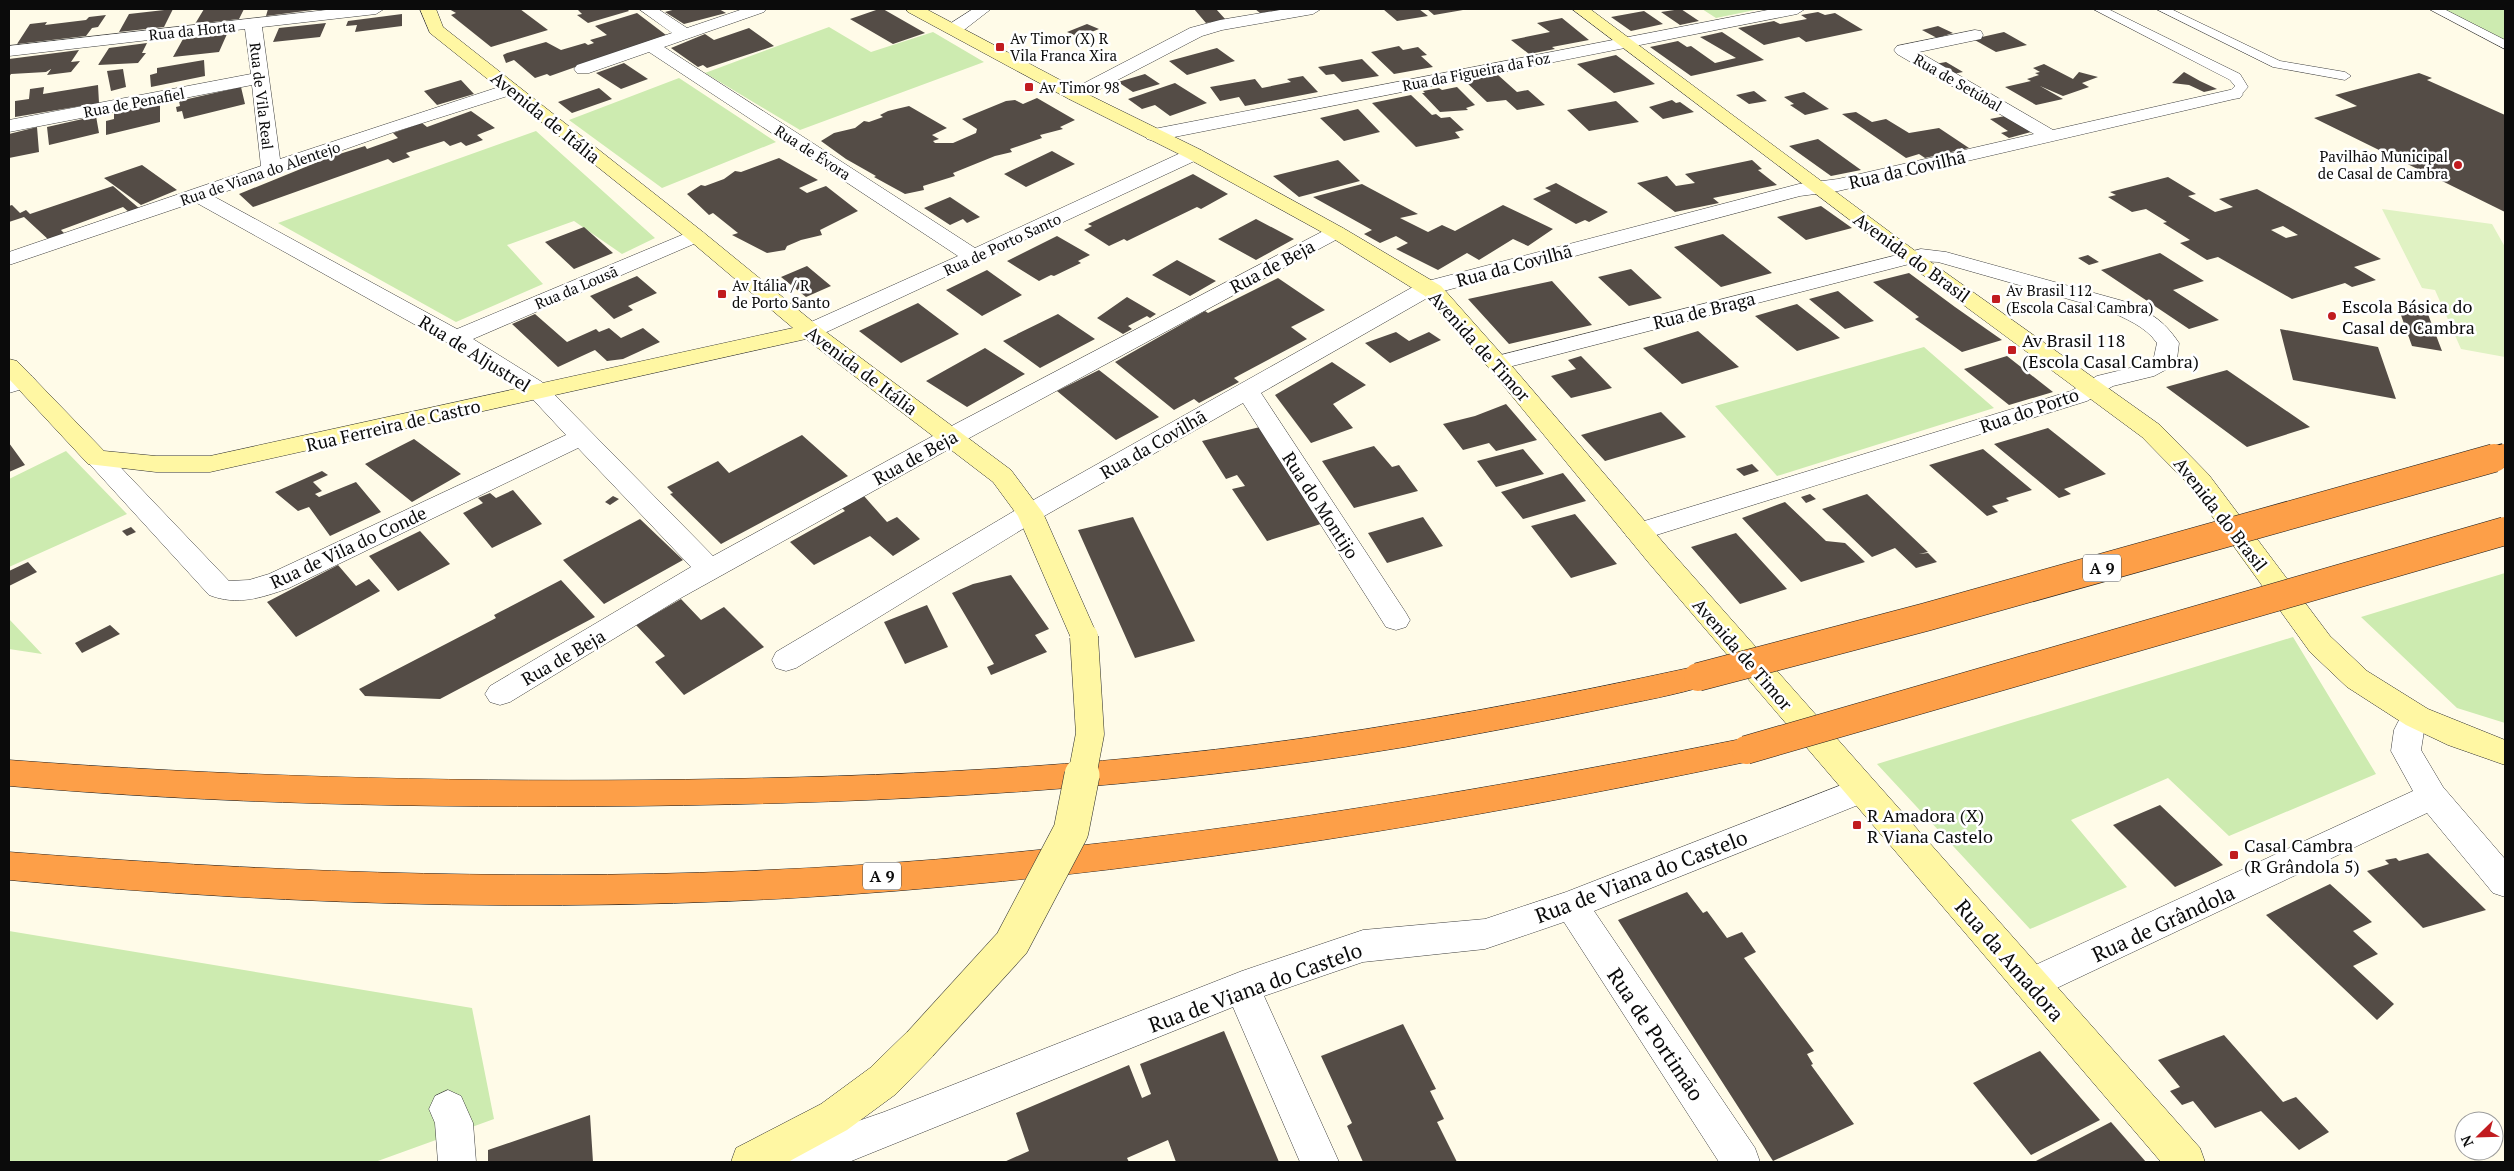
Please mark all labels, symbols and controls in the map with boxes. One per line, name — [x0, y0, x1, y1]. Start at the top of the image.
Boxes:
street label: Rua da Horta — [148, 15, 237, 44]
place label: Av Timor (X) R Vila Franca Xira — [1010, 28, 1117, 65]
street label: Rua de Vila Real — [246, 41, 278, 151]
marker: Av Timor (X) R Vila Franca Xira — [994, 41, 1006, 53]
street label: Rua da Figueira da Foz — [1400, 47, 1552, 95]
street label: Rua de Setúbal — [1910, 49, 2006, 115]
street label: Avenida de Itália — [486, 66, 606, 168]
place label: Av Timor 98 — [1039, 77, 1120, 97]
marker: Av Timor 98 — [1023, 81, 1035, 93]
street label: Rua de Penafiel — [82, 82, 186, 122]
street label: Rua de Évora — [771, 120, 855, 184]
street label: Rua de Viana do Alentejo — [177, 136, 343, 210]
street label: Rua da Covilhã — [1846, 144, 1968, 194]
place label: Pavilhão Municipal de Casal de Cambra — [2318, 146, 2448, 183]
marker: Pavilhão Municipal de Casal de Cambra — [2452, 159, 2464, 171]
street label: Avenida do Brasil — [1849, 207, 1975, 307]
street label: Rua de Porto Santo — [940, 208, 1064, 280]
street label: Rua de Beja — [1225, 234, 1319, 298]
street label: Rua da Covilhã — [1453, 238, 1575, 292]
street label: Rua da Lousã — [532, 260, 621, 313]
place label: Av Itália / R de Porto Santo — [732, 275, 830, 312]
place label: Av Brasil 112 (Escola Casal Cambra) — [2006, 280, 2153, 317]
street label: Avenida de Timor — [1424, 286, 1536, 406]
street label: Rua de Braga — [1650, 286, 1758, 334]
marker: Av Itália / R de Porto Santo — [716, 288, 728, 300]
marker: Av Brasil 112 (Escola Casal Cambra) — [1990, 293, 2002, 305]
place label: Escola Básica do Casal de Cambra — [2342, 294, 2475, 339]
street label: Rua de Aljustrel — [415, 309, 535, 397]
marker: Escola Básica do Casal de Cambra — [2326, 310, 2338, 322]
street label: Avenida de Itália — [801, 320, 923, 420]
place label: Av Brasil 118 (Escola Casal Cambra) — [2022, 328, 2199, 373]
marker: Av Brasil 118 (Escola Casal Cambra) — [2006, 344, 2018, 356]
street label: Rua do Porto — [1976, 382, 2082, 438]
street label: Rua Ferreira de Castro — [303, 393, 483, 457]
street label: Rua da Covilhã — [1095, 404, 1211, 484]
street label: Rua de Beja — [868, 424, 962, 490]
street label: Rua do Montijo — [1277, 447, 1365, 563]
street label: Avenida do Brasil — [2169, 452, 2273, 576]
street label: Rua de Vila do Conde — [266, 500, 430, 594]
road number: A 9 — [2083, 554, 2121, 582]
street label: Avenida de Timor — [1688, 593, 1798, 715]
street label: Rua de Beja — [517, 623, 609, 691]
place label: R Amadora (X) R Viana Castelo — [1867, 803, 1993, 848]
marker: R Amadora (X) R Viana Castelo — [1851, 819, 1863, 831]
street label: Rua de Viana do Castelo — [1531, 823, 1751, 929]
place label: Casal Cambra (R Grândola 5) — [2244, 833, 2360, 878]
marker: Casal Cambra (R Grândola 5) — [2228, 849, 2240, 861]
road number: A 9 — [863, 862, 901, 889]
street label: Rua de Grândola — [2087, 878, 2239, 968]
street label: Rua da Amadora — [1949, 893, 2071, 1027]
street label: Rua de Viana do Castelo — [1144, 935, 1366, 1039]
street label: Rua de Portimão — [1601, 962, 1711, 1106]
north arrow — [2454, 1111, 2504, 1161]
text: N — [2456, 1132, 2477, 1150]

